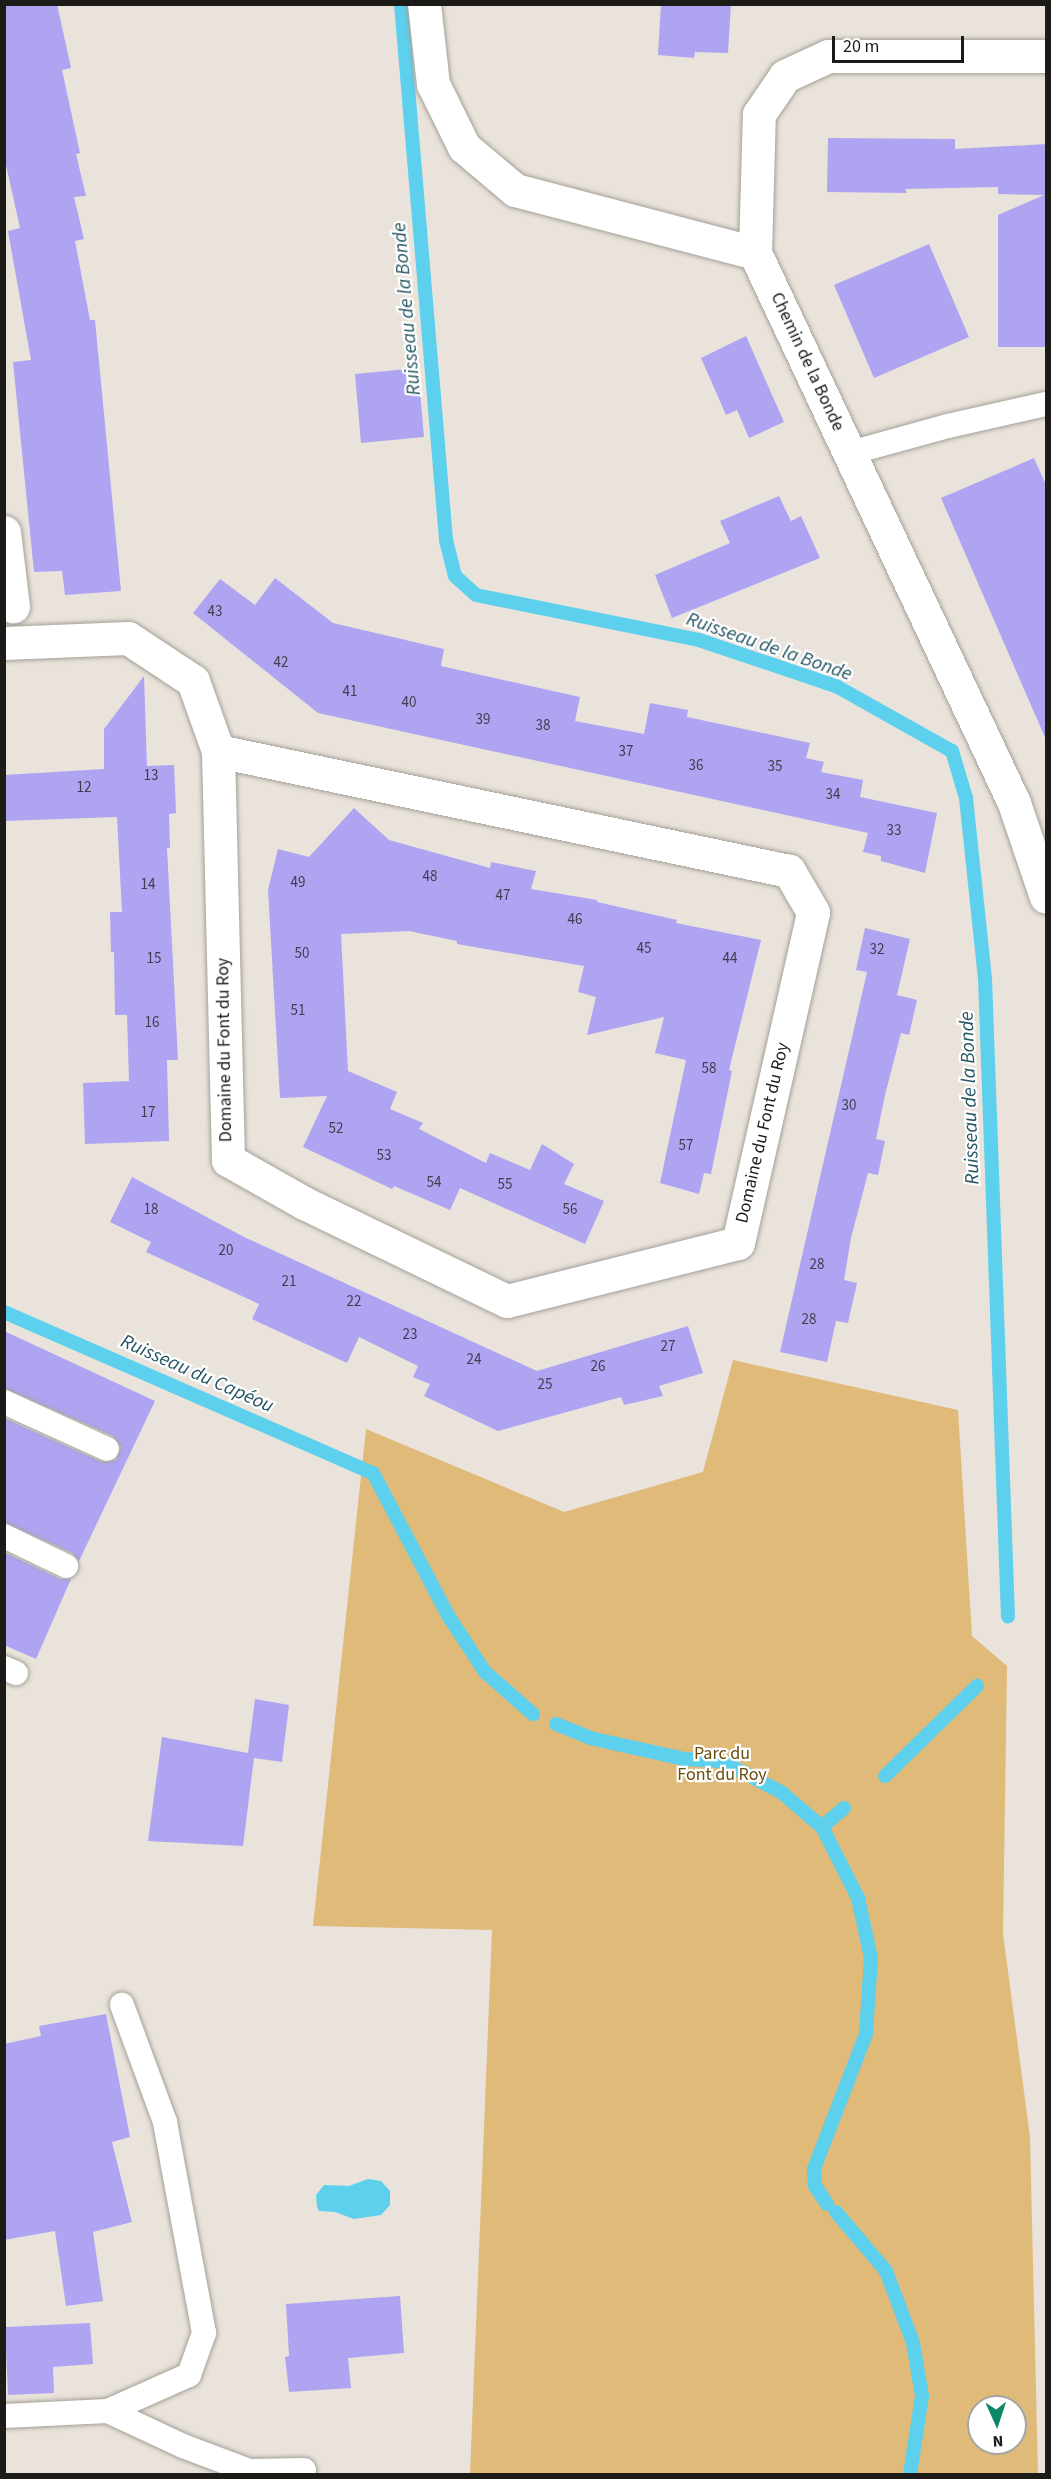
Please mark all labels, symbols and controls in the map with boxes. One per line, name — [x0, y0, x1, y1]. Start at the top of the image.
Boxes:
scale bar — [835, 24, 967, 62]
text: 20 m — [843, 34, 879, 59]
water label: Ruisseau de la Bonde — [387, 222, 427, 396]
street label: Chemin de la Bonde — [765, 289, 849, 435]
house number: 43 — [208, 603, 222, 621]
water label: Ruisseau de la Bonde — [683, 607, 855, 687]
house number: 42 — [274, 654, 288, 672]
house number: 41 — [343, 683, 357, 701]
house number: 40 — [402, 694, 416, 712]
house number: 39 — [476, 711, 490, 729]
house number: 38 — [536, 717, 550, 735]
house number: 37 — [619, 743, 633, 761]
house number: 36 — [689, 757, 703, 775]
house number: 35 — [768, 758, 782, 776]
house number: 13 — [144, 767, 158, 785]
house number: 12 — [77, 779, 91, 797]
house number: 34 — [826, 786, 840, 804]
house number: 33 — [887, 822, 901, 840]
house number: 48 — [423, 868, 437, 886]
house number: 49 — [291, 874, 305, 892]
house number: 14 — [141, 876, 155, 894]
house number: 47 — [496, 887, 510, 905]
house number: 46 — [568, 911, 582, 929]
house number: 45 — [637, 940, 651, 958]
house number: 32 — [870, 941, 884, 959]
house number: 50 — [295, 945, 309, 963]
house number: 15 — [147, 950, 161, 968]
house number: 44 — [723, 950, 737, 968]
street label: Domaine du Font du Roy — [213, 958, 237, 1142]
house number: 51 — [291, 1002, 305, 1020]
water label: Ruisseau de la Bonde — [955, 1011, 985, 1185]
house number: 16 — [145, 1014, 159, 1032]
street label: Domaine du Font du Roy — [732, 1041, 794, 1225]
house number: 58 — [702, 1060, 716, 1078]
house number: 30 — [842, 1097, 856, 1115]
house number: 17 — [141, 1104, 155, 1122]
house number: 52 — [329, 1120, 343, 1138]
house number: 57 — [679, 1137, 693, 1155]
house number: 53 — [377, 1147, 391, 1165]
house number: 54 — [427, 1174, 441, 1192]
house number: 55 — [498, 1176, 512, 1194]
house number: 18 — [144, 1201, 158, 1219]
house number: 56 — [563, 1201, 577, 1219]
house number: 20 — [219, 1242, 233, 1260]
house number: 28 — [810, 1256, 824, 1274]
house number: 21 — [282, 1273, 296, 1291]
house number: 22 — [347, 1293, 361, 1311]
house number: 28 — [802, 1311, 816, 1329]
house number: 23 — [403, 1326, 417, 1344]
water label: Ruisseau du Capéou — [117, 1329, 277, 1419]
house number: 27 — [661, 1338, 675, 1356]
house number: 24 — [467, 1351, 481, 1369]
house number: 26 — [591, 1358, 605, 1376]
house number: 25 — [538, 1376, 552, 1394]
park label: Parc du Font du Roy — [677, 1744, 767, 1786]
north arrow — [967, 2395, 1027, 2455]
text: N — [992, 2430, 1004, 2452]

